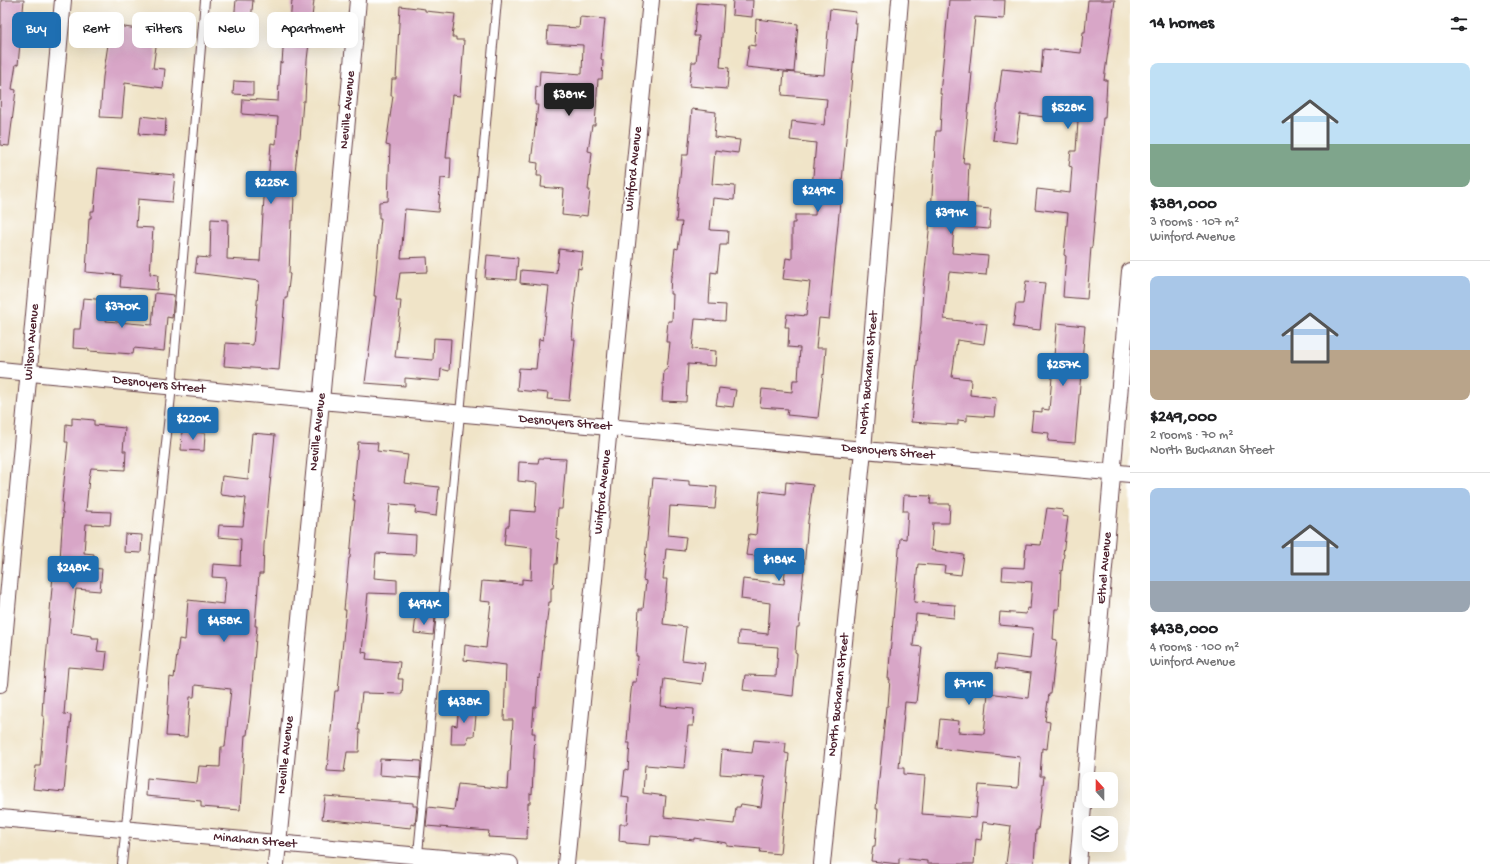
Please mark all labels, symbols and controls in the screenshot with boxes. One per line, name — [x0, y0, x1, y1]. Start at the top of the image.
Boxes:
chip: Buy — [12, 12, 61, 48]
chip: Rent — [69, 12, 124, 48]
chip: Filters — [132, 12, 196, 48]
chip: New — [204, 12, 259, 48]
chip: Apartment — [267, 12, 358, 48]
icon: filters — [1448, 13, 1470, 35]
text: 14 homes — [1150, 14, 1214, 34]
street label: Neville Avenue — [337, 70, 359, 150]
pin: $381K — [541, 83, 597, 117]
text: $381K — [553, 88, 585, 103]
icon: home — [1274, 89, 1346, 161]
pin: $528K — [1040, 96, 1096, 130]
text: $528K — [1051, 101, 1085, 116]
street label: Winford Avenue — [622, 126, 646, 212]
pin: $225K — [243, 171, 299, 205]
text: $225K — [255, 176, 287, 191]
pin: $249K — [790, 179, 846, 213]
text: $249K — [802, 184, 834, 199]
text: $381,000 — [1150, 195, 1217, 215]
pin: $391K — [923, 201, 979, 235]
text: $391K — [935, 206, 967, 221]
text: 3 rooms · 107 m² — [1150, 215, 1239, 230]
text: Winford Avenue — [1150, 230, 1235, 245]
pin: $370K — [94, 295, 150, 329]
text: $370K — [105, 300, 139, 315]
icon: home — [1274, 302, 1346, 374]
street label: Wilson Avenue — [21, 303, 43, 381]
street label: North Buchanan Street — [856, 309, 882, 435]
pin: $257K — [1035, 353, 1091, 387]
text: $257K — [1047, 358, 1079, 373]
street label: Desnoyers Street — [111, 373, 208, 398]
street label: Neville Avenue — [306, 392, 330, 472]
pin: $220K — [165, 407, 221, 441]
text: $249,000 — [1150, 408, 1217, 428]
street label: Desnoyers Street — [517, 411, 614, 435]
text: $220K — [176, 412, 210, 427]
text: 2 rooms · 70 m² — [1150, 428, 1233, 443]
street label: Desnoyers Street — [840, 440, 937, 464]
text: North Buchanan Street — [1150, 443, 1274, 458]
street label: Winford Avenue — [591, 449, 615, 535]
icon: home — [1274, 514, 1346, 586]
street label: Ethel Avenue — [1094, 531, 1116, 605]
pin: $184K — [751, 548, 807, 582]
text: $184K — [763, 553, 795, 568]
pin: $248K — [45, 556, 101, 590]
text: $248K — [57, 561, 89, 576]
pin: $494K — [396, 592, 452, 626]
text: $494K — [408, 597, 440, 612]
pin: $458K — [196, 609, 252, 643]
text: $458K — [207, 614, 241, 629]
text: $438,000 — [1150, 620, 1218, 640]
street label: North Buchanan Street — [825, 631, 853, 757]
text: 4 rooms · 100 m² — [1150, 640, 1239, 655]
text: Winford Avenue — [1150, 655, 1235, 670]
pin: $711K — [941, 672, 997, 706]
text: $711K — [954, 677, 984, 692]
pin: $438K — [436, 690, 492, 724]
text: $438K — [447, 695, 481, 710]
street label: Neville Avenue — [274, 715, 298, 795]
north arrow — [1082, 772, 1118, 808]
map controls — [1082, 772, 1118, 852]
button: layers — [1082, 816, 1118, 852]
street label: Minahan Street — [213, 830, 299, 852]

